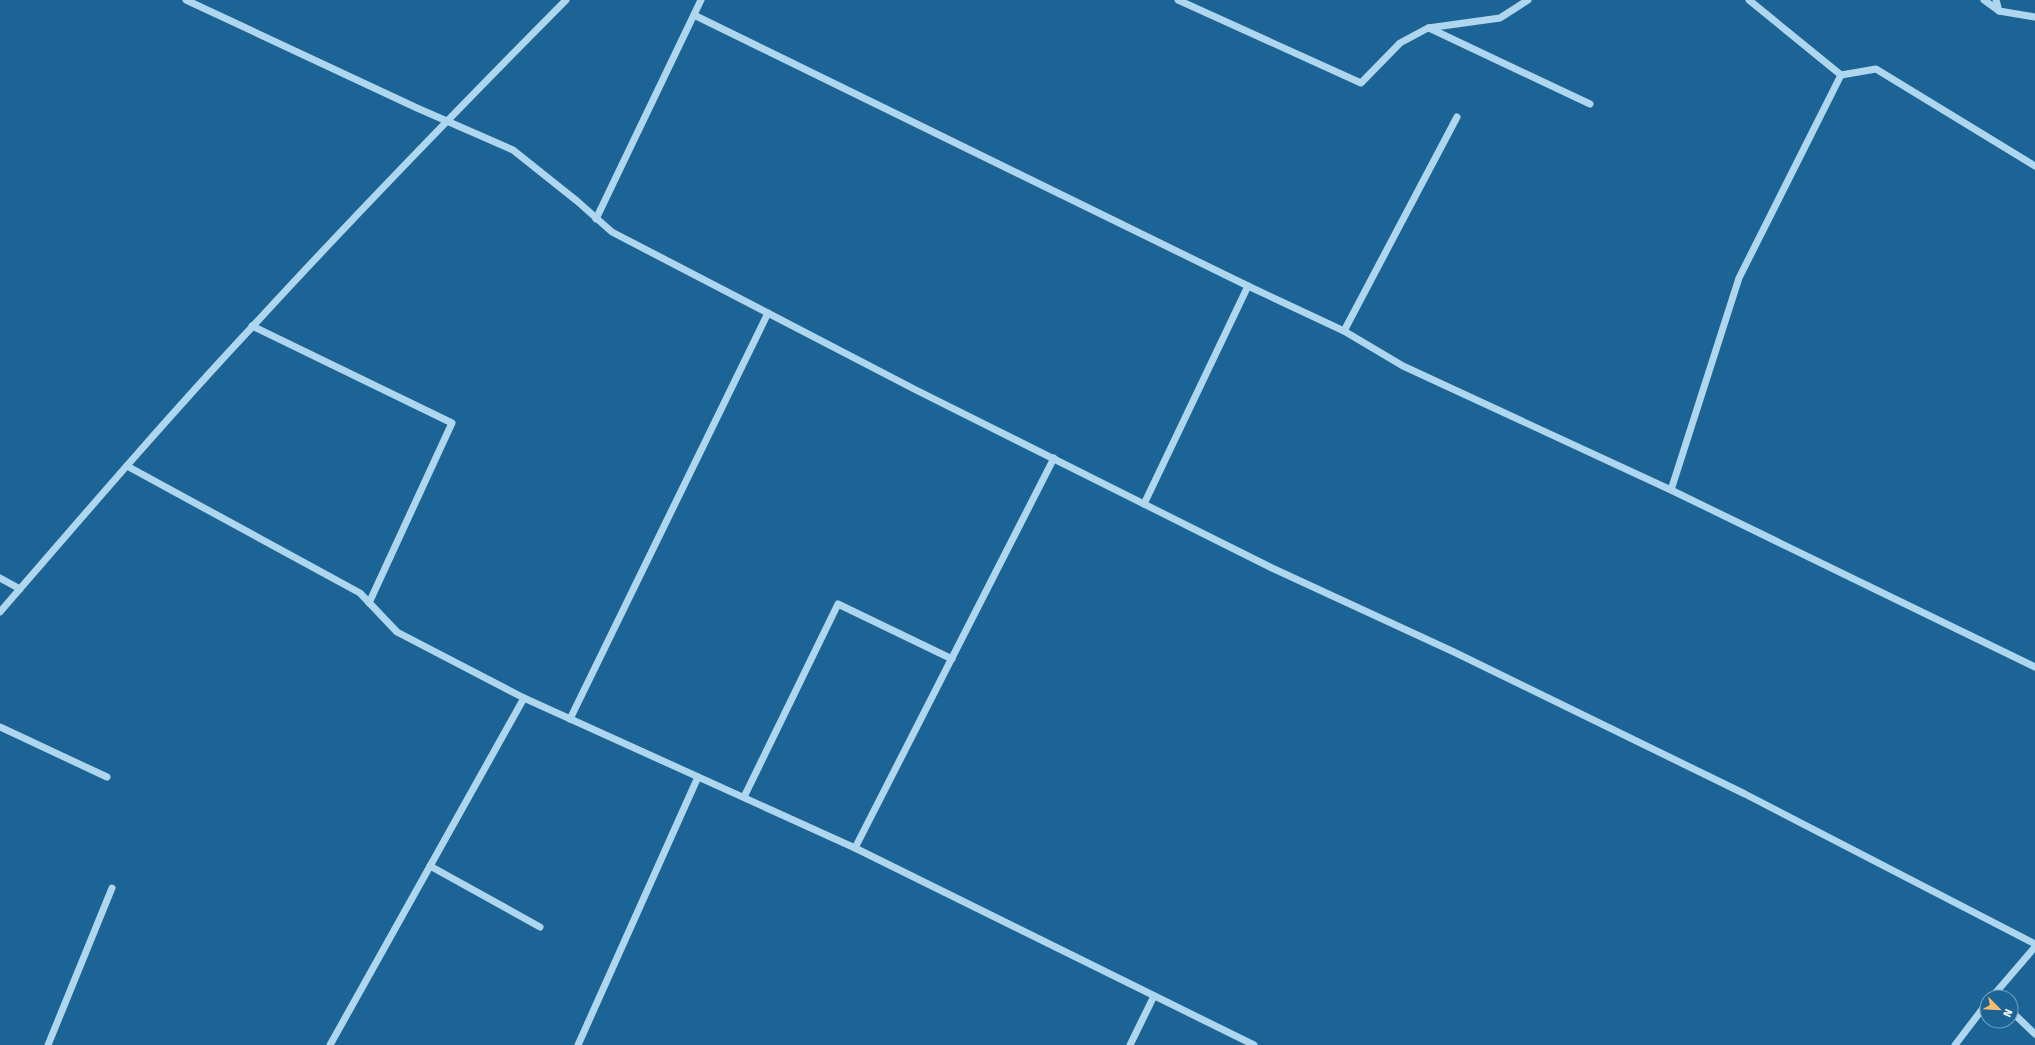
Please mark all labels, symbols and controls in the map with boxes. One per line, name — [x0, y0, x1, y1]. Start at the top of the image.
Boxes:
north arrow — [1979, 989, 2019, 1029]
text: N — [2000, 1007, 2015, 1019]

